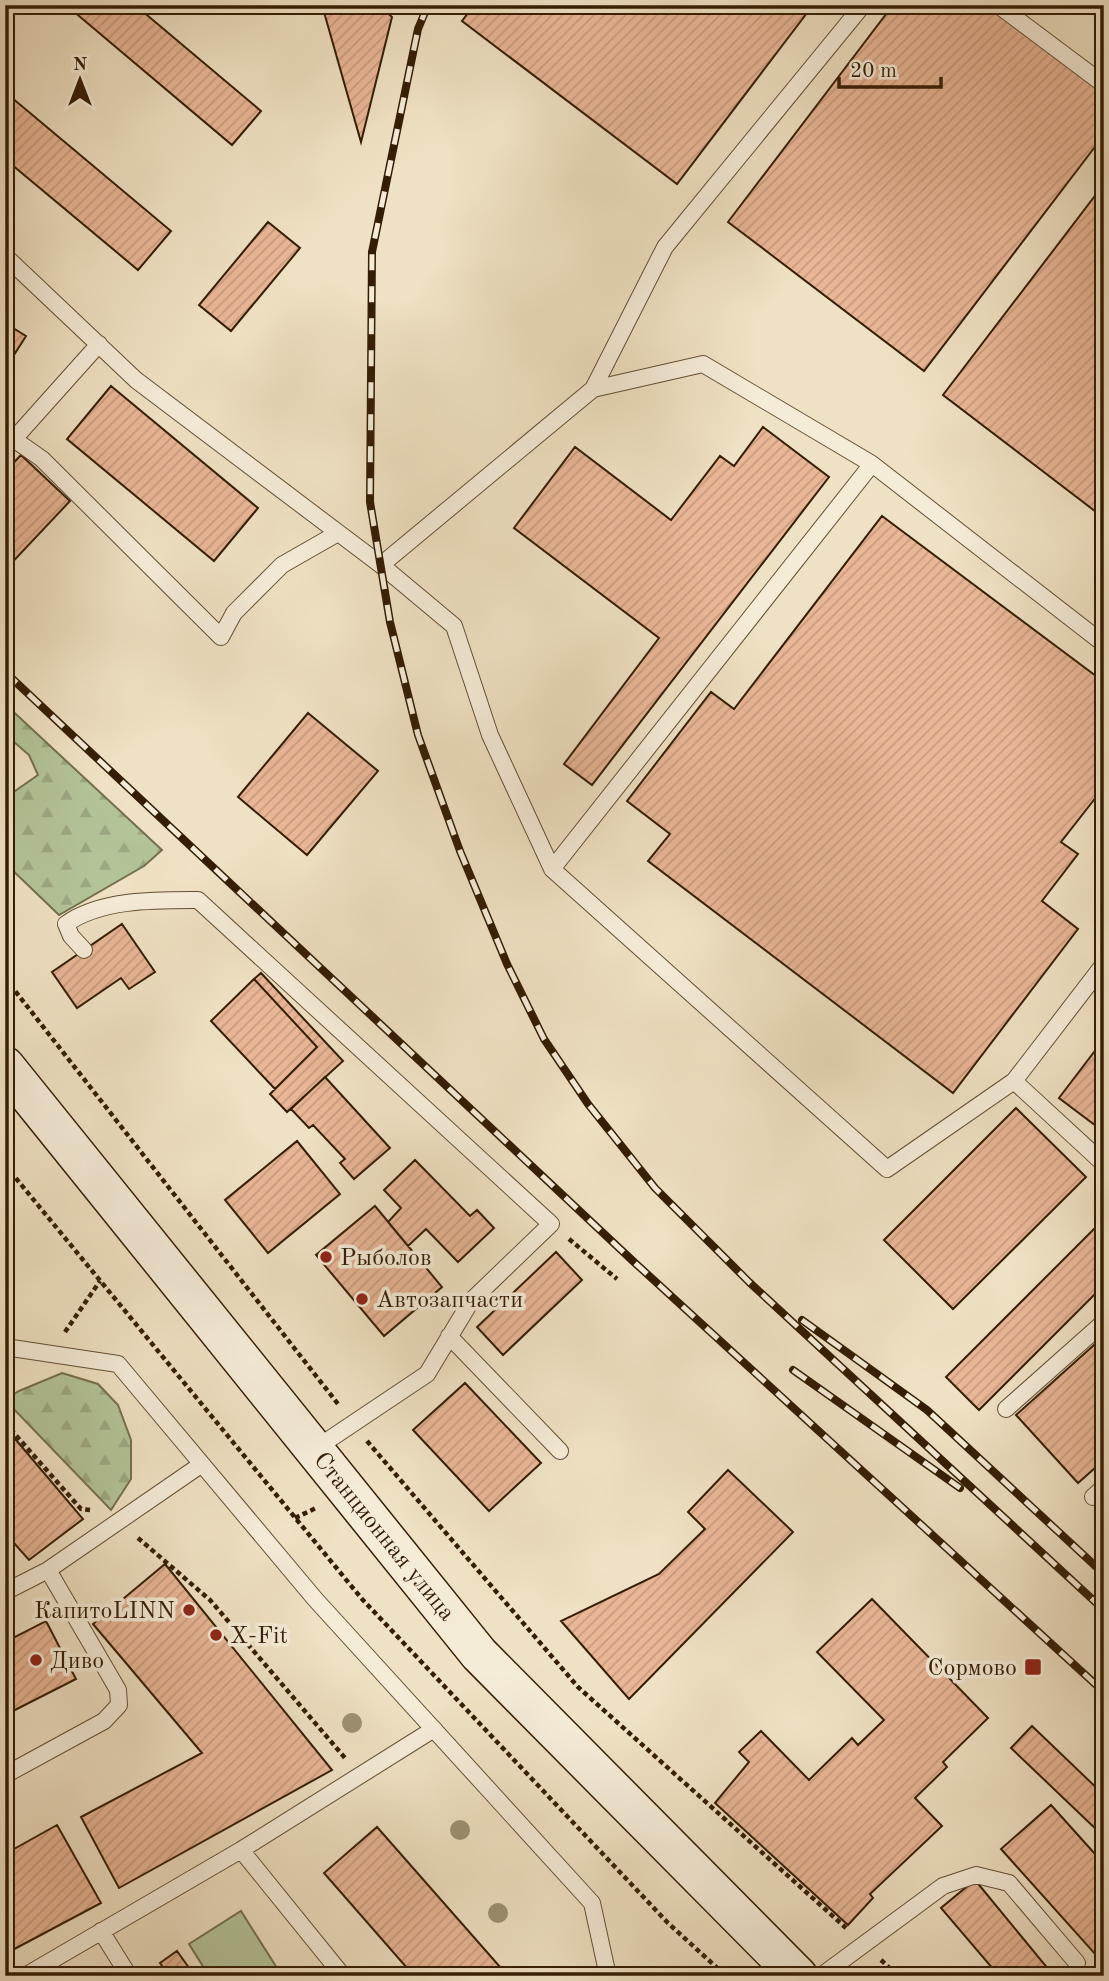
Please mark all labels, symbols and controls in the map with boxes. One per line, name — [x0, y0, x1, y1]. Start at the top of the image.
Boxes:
north arrow — [46, 46, 116, 116]
scale bar — [839, 46, 941, 90]
text: N — [73, 56, 88, 75]
text: 20 m — [850, 61, 897, 82]
place label: Рыболов — [340, 1247, 432, 1271]
marker: Рыболов — [318, 1249, 334, 1265]
place label: Автозапчасти — [376, 1289, 523, 1313]
marker: Автозапчасти — [354, 1291, 370, 1307]
street label: Станционная улица — [308, 1448, 459, 1626]
place label: КапитоLINN — [34, 1600, 175, 1624]
marker: КапитоLINN — [181, 1602, 197, 1618]
place label: X-Fit — [230, 1625, 288, 1649]
marker: X-Fit — [208, 1627, 224, 1643]
place label: Диво — [50, 1650, 104, 1674]
marker: Диво — [28, 1652, 44, 1668]
place label: Сормово — [927, 1657, 1017, 1681]
marker: Сормово — [1023, 1657, 1043, 1677]

